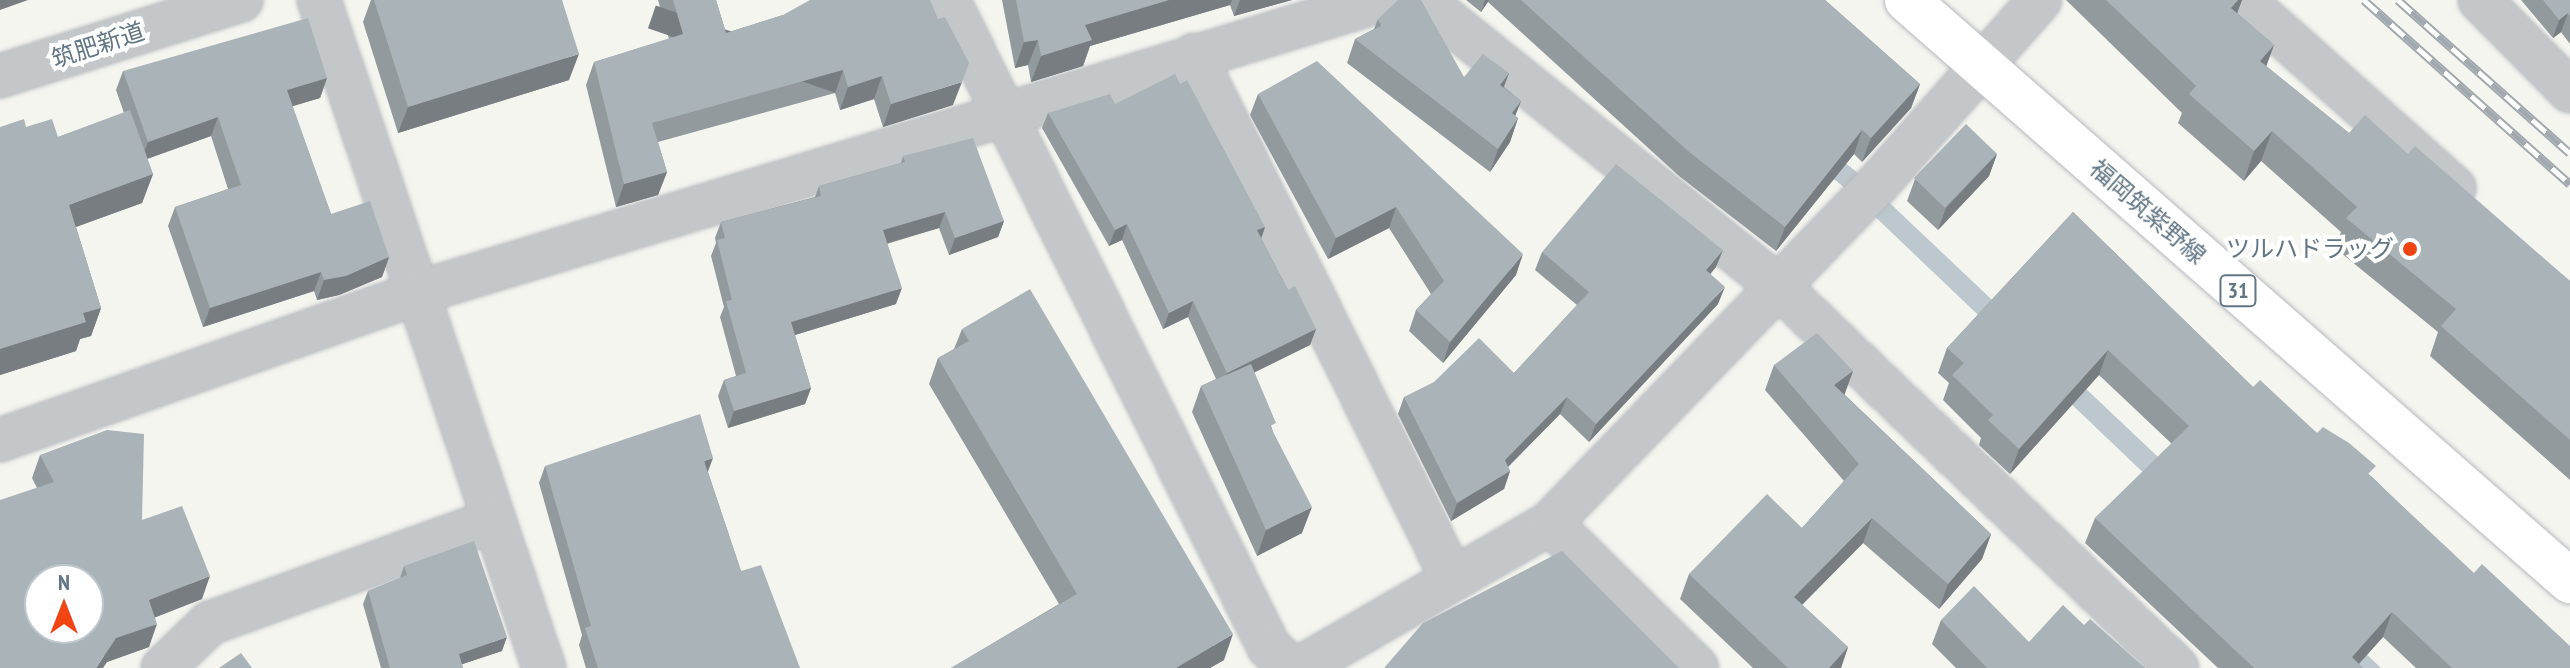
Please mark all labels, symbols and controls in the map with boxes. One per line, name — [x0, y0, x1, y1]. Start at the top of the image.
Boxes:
street label: 筑肥新道 — [48, 16, 148, 74]
street label: 福岡筑紫野線 — [2084, 154, 2212, 270]
place label: ツルハドラッグ — [2226, 235, 2394, 263]
marker: ツルハドラッグ — [2401, 240, 2419, 258]
road number: 31 — [2218, 273, 2258, 309]
north arrow — [24, 564, 104, 644]
text: N — [58, 568, 70, 596]

